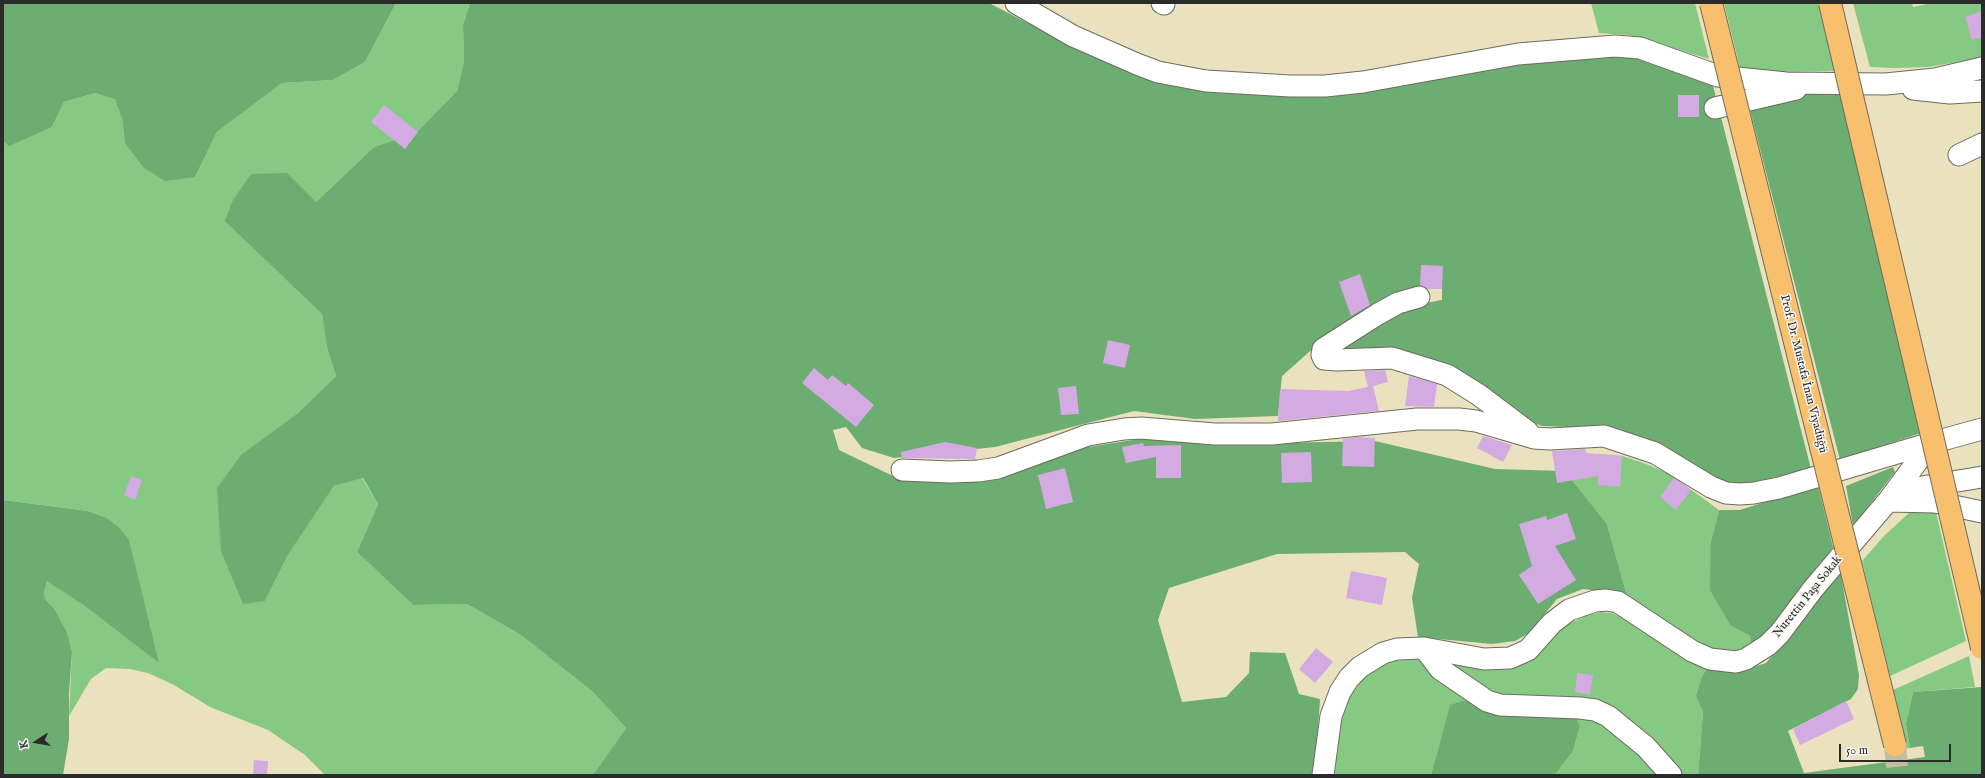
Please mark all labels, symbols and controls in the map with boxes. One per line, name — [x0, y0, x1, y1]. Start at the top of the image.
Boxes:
street label: Prof. Dr. Mustafa İnan Viyadüğü — [1776, 293, 1830, 455]
street label: Nurettin Paşa Sokak — [1771, 553, 1845, 641]
north arrow — [16, 722, 56, 762]
scale bar — [1841, 736, 1953, 762]
text: K — [17, 739, 32, 750]
text: 50 m — [1846, 743, 1868, 758]

